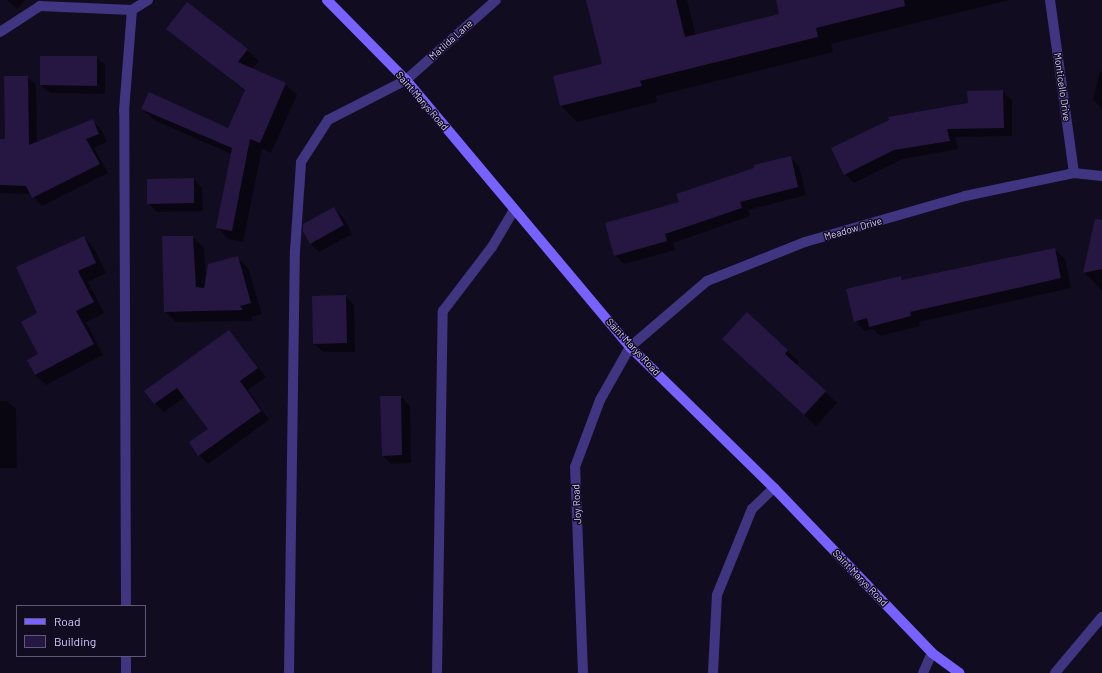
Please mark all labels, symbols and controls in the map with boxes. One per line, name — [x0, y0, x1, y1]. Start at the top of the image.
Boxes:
street label: Matilda Lane — [427, 17, 475, 63]
street label: Monticello Drive — [1051, 52, 1073, 122]
street label: Saint Marys Road — [393, 69, 451, 133]
street label: Meadow Drive — [823, 215, 883, 243]
street label: Saint Marys Road — [603, 316, 663, 378]
street label: Joy Road — [570, 484, 584, 524]
street label: Saint Marys Road — [830, 547, 890, 609]
legend — [16, 605, 146, 657]
text: Road — [54, 614, 81, 628]
text: Building — [54, 634, 96, 648]

